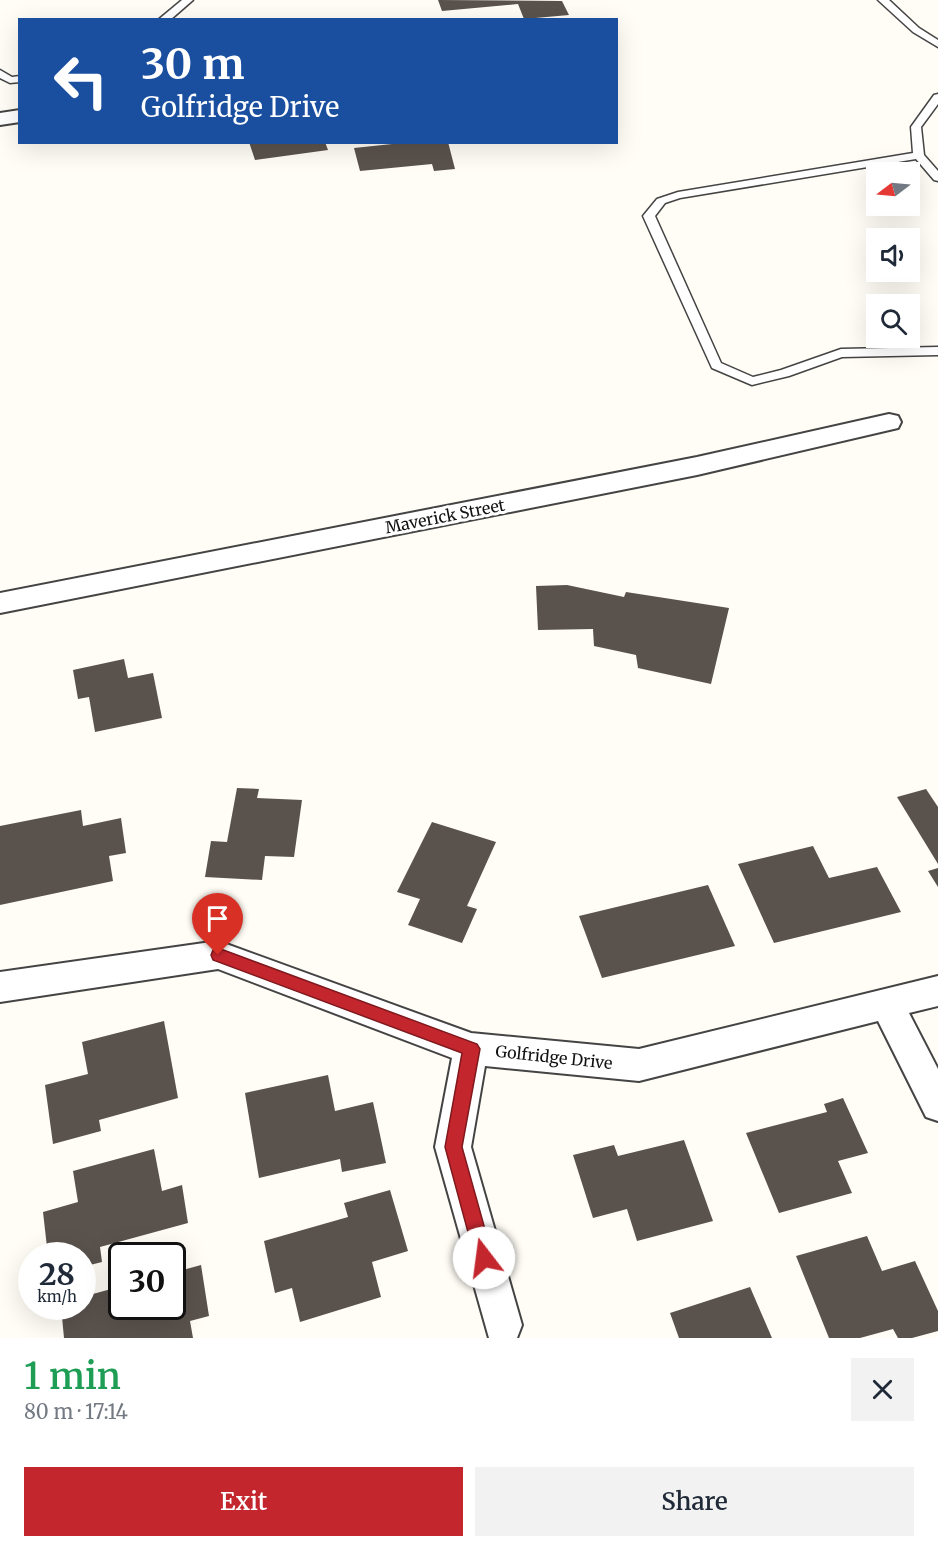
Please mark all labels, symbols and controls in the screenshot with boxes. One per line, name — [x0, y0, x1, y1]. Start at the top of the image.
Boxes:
text: 30 m — [141, 38, 245, 90]
icon: left — [42, 42, 120, 120]
text: Golfridge Drive — [141, 90, 339, 124]
north arrow — [866, 162, 920, 216]
map controls — [866, 162, 920, 348]
button: sound — [866, 228, 920, 282]
button: search — [866, 294, 920, 348]
street label: Maverick Street — [383, 494, 507, 537]
pin — [192, 893, 243, 955]
icon: arrive — [201, 902, 234, 935]
street label: Golfridge Drive — [494, 1041, 614, 1073]
position arrow — [452, 1226, 516, 1290]
speed limit sign: 30 — [108, 1242, 186, 1320]
text: 28 — [39, 1255, 75, 1293]
text: km/h — [37, 1287, 77, 1306]
text: 1 min — [24, 1354, 121, 1399]
button: close — [851, 1358, 914, 1421]
text: 80 m · 17:14 — [24, 1399, 128, 1424]
button: Exit — [24, 1467, 463, 1536]
button: Share — [475, 1467, 914, 1536]

